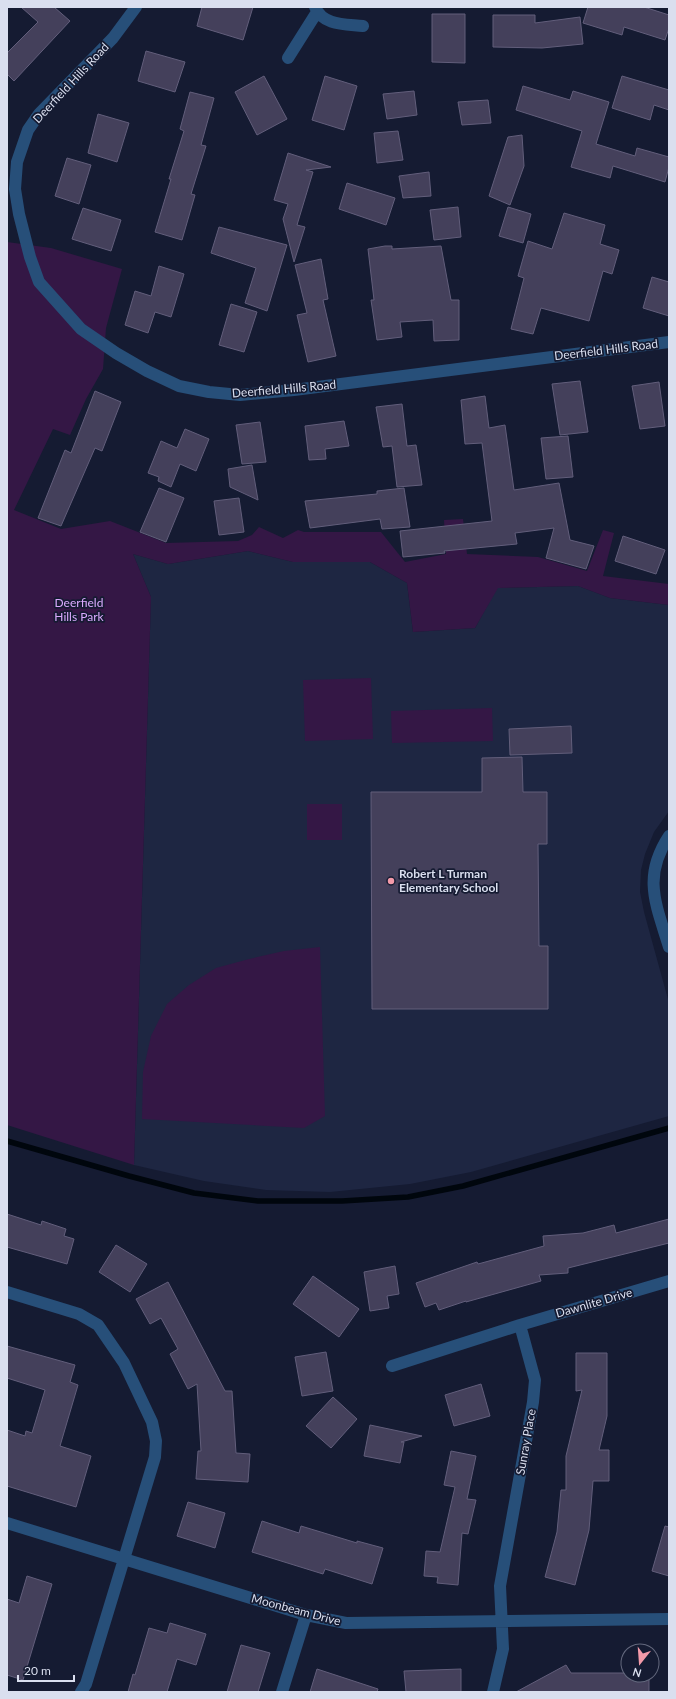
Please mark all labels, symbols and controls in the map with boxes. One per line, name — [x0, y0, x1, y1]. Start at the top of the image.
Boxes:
street label: Deerfield Hills Road — [30, 39, 112, 126]
street label: Deerfield Hills Road — [553, 336, 659, 363]
street label: Deerfield Hills Road — [231, 376, 337, 401]
park label: Deerfield Hills Park — [54, 595, 105, 624]
place label: Robert L Turman Elementary School — [399, 866, 498, 895]
marker: Robert L Turman Elementary School — [386, 876, 396, 886]
street label: Dawnlite Drive — [554, 1284, 634, 1321]
street label: Sunray Place — [512, 1408, 539, 1476]
street label: Moonbeam Drive — [250, 1590, 342, 1629]
north arrow — [620, 1643, 660, 1683]
scale bar — [18, 1657, 74, 1683]
text: 20 m — [24, 1663, 51, 1678]
text: N — [631, 1666, 643, 1680]

